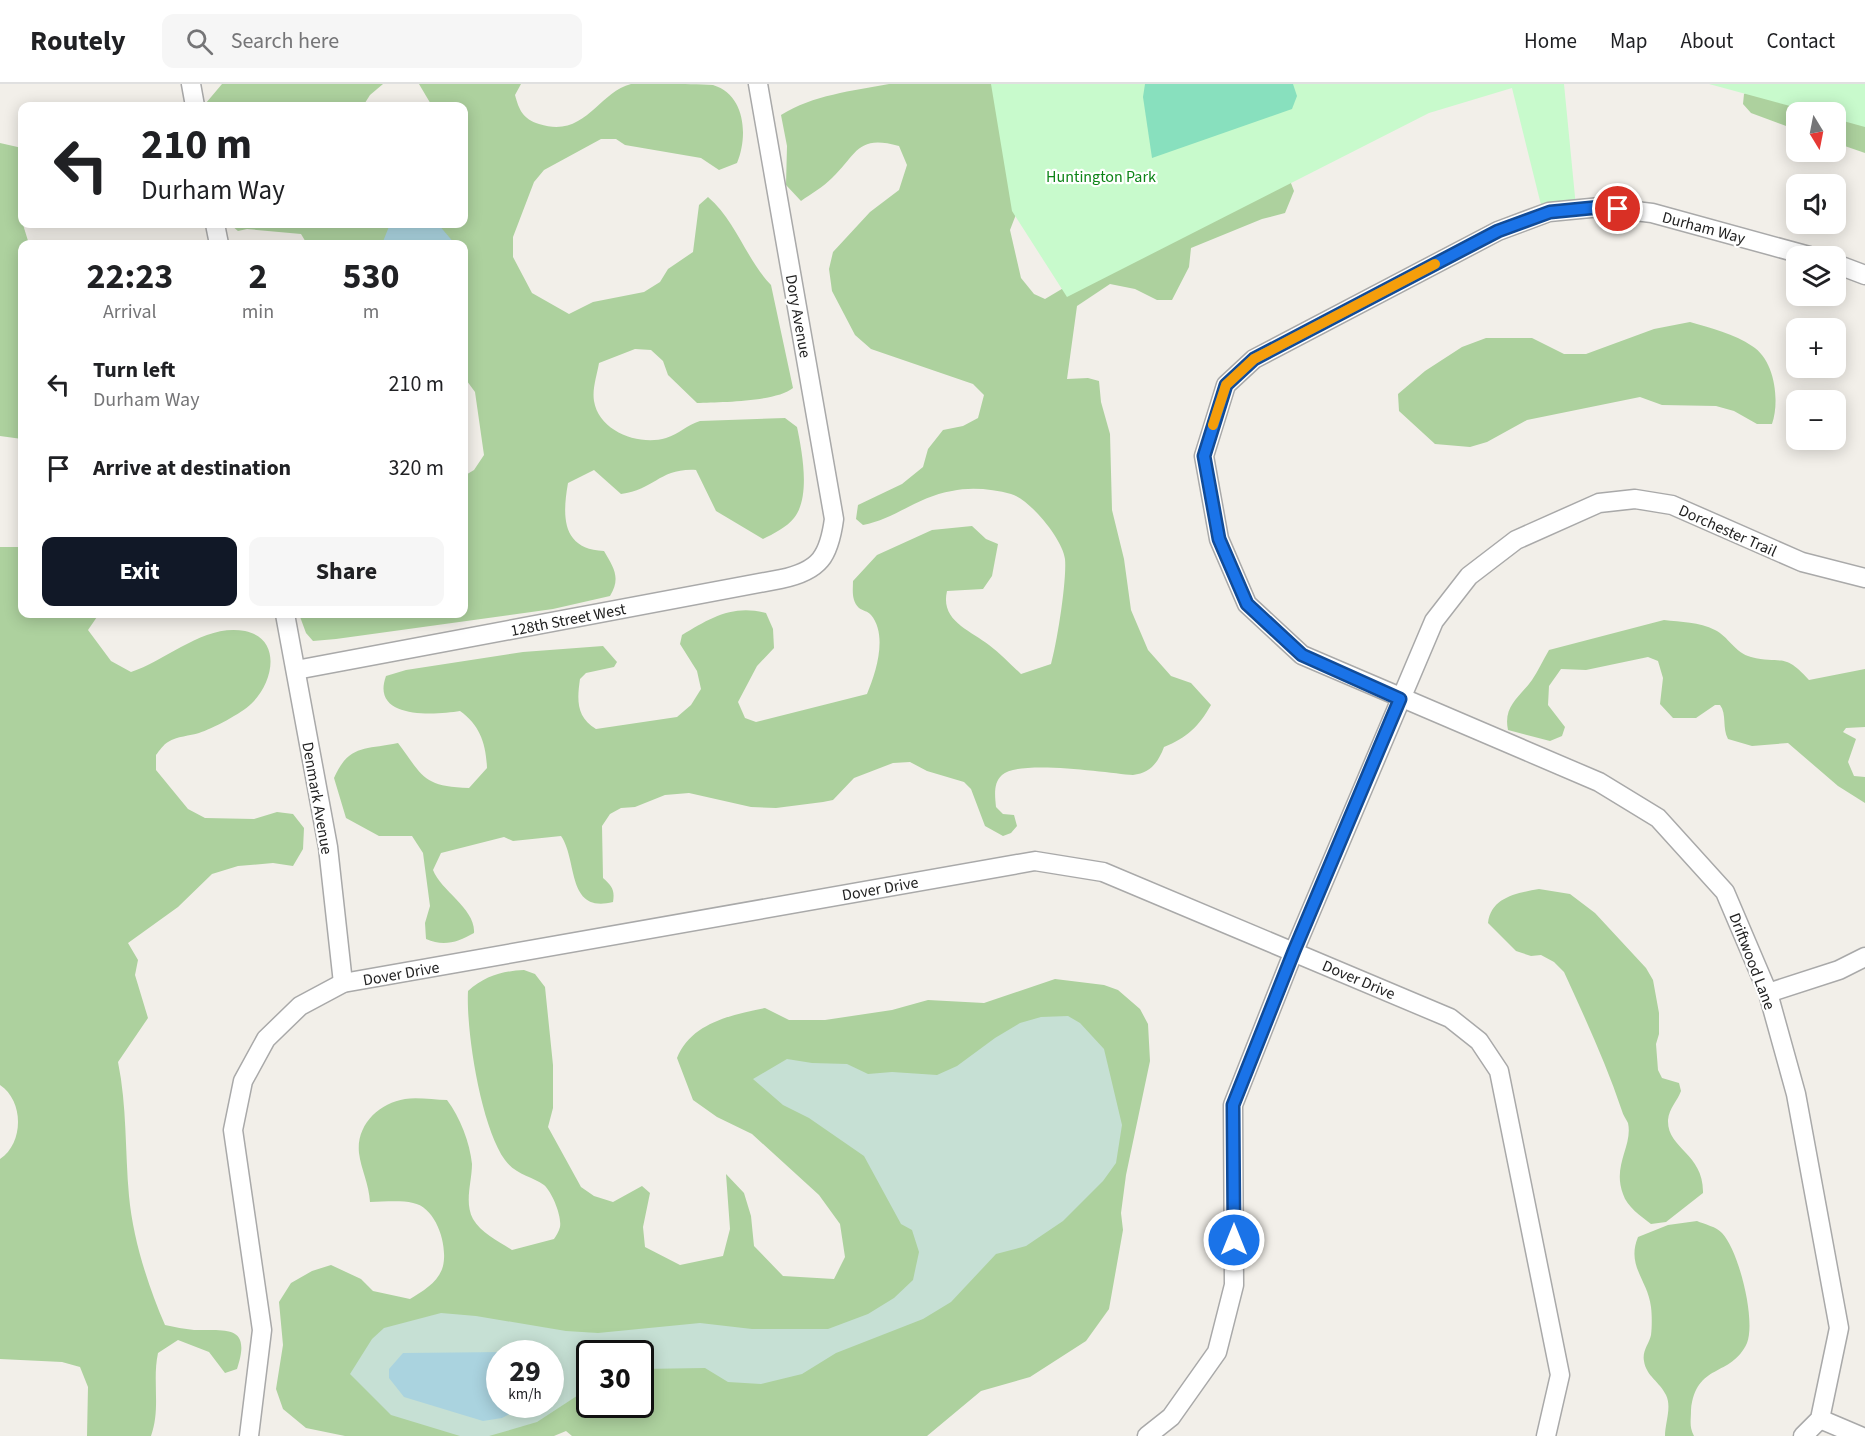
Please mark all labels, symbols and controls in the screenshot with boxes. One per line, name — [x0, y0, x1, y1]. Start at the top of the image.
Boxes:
search box — [162, 14, 582, 68]
text: Routely — [30, 21, 126, 61]
icon: search — [183, 25, 216, 58]
text: Search here — [231, 25, 339, 57]
text: Home — [1524, 26, 1577, 56]
text: Map — [1610, 26, 1648, 56]
text: About — [1681, 26, 1733, 56]
text: Contact — [1766, 26, 1835, 56]
north arrow — [1786, 102, 1846, 162]
map controls — [1786, 102, 1846, 450]
text: 210 m — [141, 115, 252, 175]
icon: left — [42, 126, 120, 204]
park label: Huntington Park — [1046, 166, 1156, 188]
text: Durham Way — [141, 171, 285, 210]
button: sound — [1786, 174, 1846, 234]
pin — [1592, 183, 1643, 234]
icon: arrive — [1601, 192, 1634, 225]
street label: Durham Way — [1660, 206, 1748, 250]
button: layers — [1786, 246, 1846, 306]
text: 22:23 — [86, 251, 173, 302]
text: 2 — [248, 251, 267, 302]
text: 530 — [343, 251, 400, 302]
street label: Dory Avenue — [780, 273, 816, 360]
text: Arrival — [103, 298, 157, 326]
text: min — [242, 298, 274, 326]
text: m — [363, 298, 379, 326]
button: + — [1786, 318, 1846, 378]
text: Turn left — [93, 354, 175, 386]
icon: left — [42, 368, 75, 401]
text: 210 m — [389, 368, 444, 400]
text: Durham Way — [93, 386, 199, 414]
button: − — [1786, 390, 1846, 450]
icon: arrive — [42, 452, 75, 485]
text: Arrive at destination — [93, 452, 291, 484]
text: 320 m — [389, 452, 444, 484]
street label: Dorchester Trail — [1675, 499, 1780, 562]
button: Exit — [42, 537, 237, 606]
button: Share — [249, 537, 444, 606]
street label: 128th Street West — [509, 598, 628, 642]
street label: Denmark Avenue — [296, 740, 338, 856]
street label: Dover Drive — [840, 871, 920, 907]
street label: Driftwood Lane — [1723, 910, 1781, 1013]
street label: Dover Drive — [1319, 955, 1399, 1005]
street label: Dover Drive — [361, 956, 441, 992]
position arrow — [1202, 1208, 1266, 1272]
speed limit sign: 30 — [576, 1340, 654, 1418]
text: 29 — [509, 1350, 541, 1393]
text: km/h — [508, 1384, 542, 1405]

